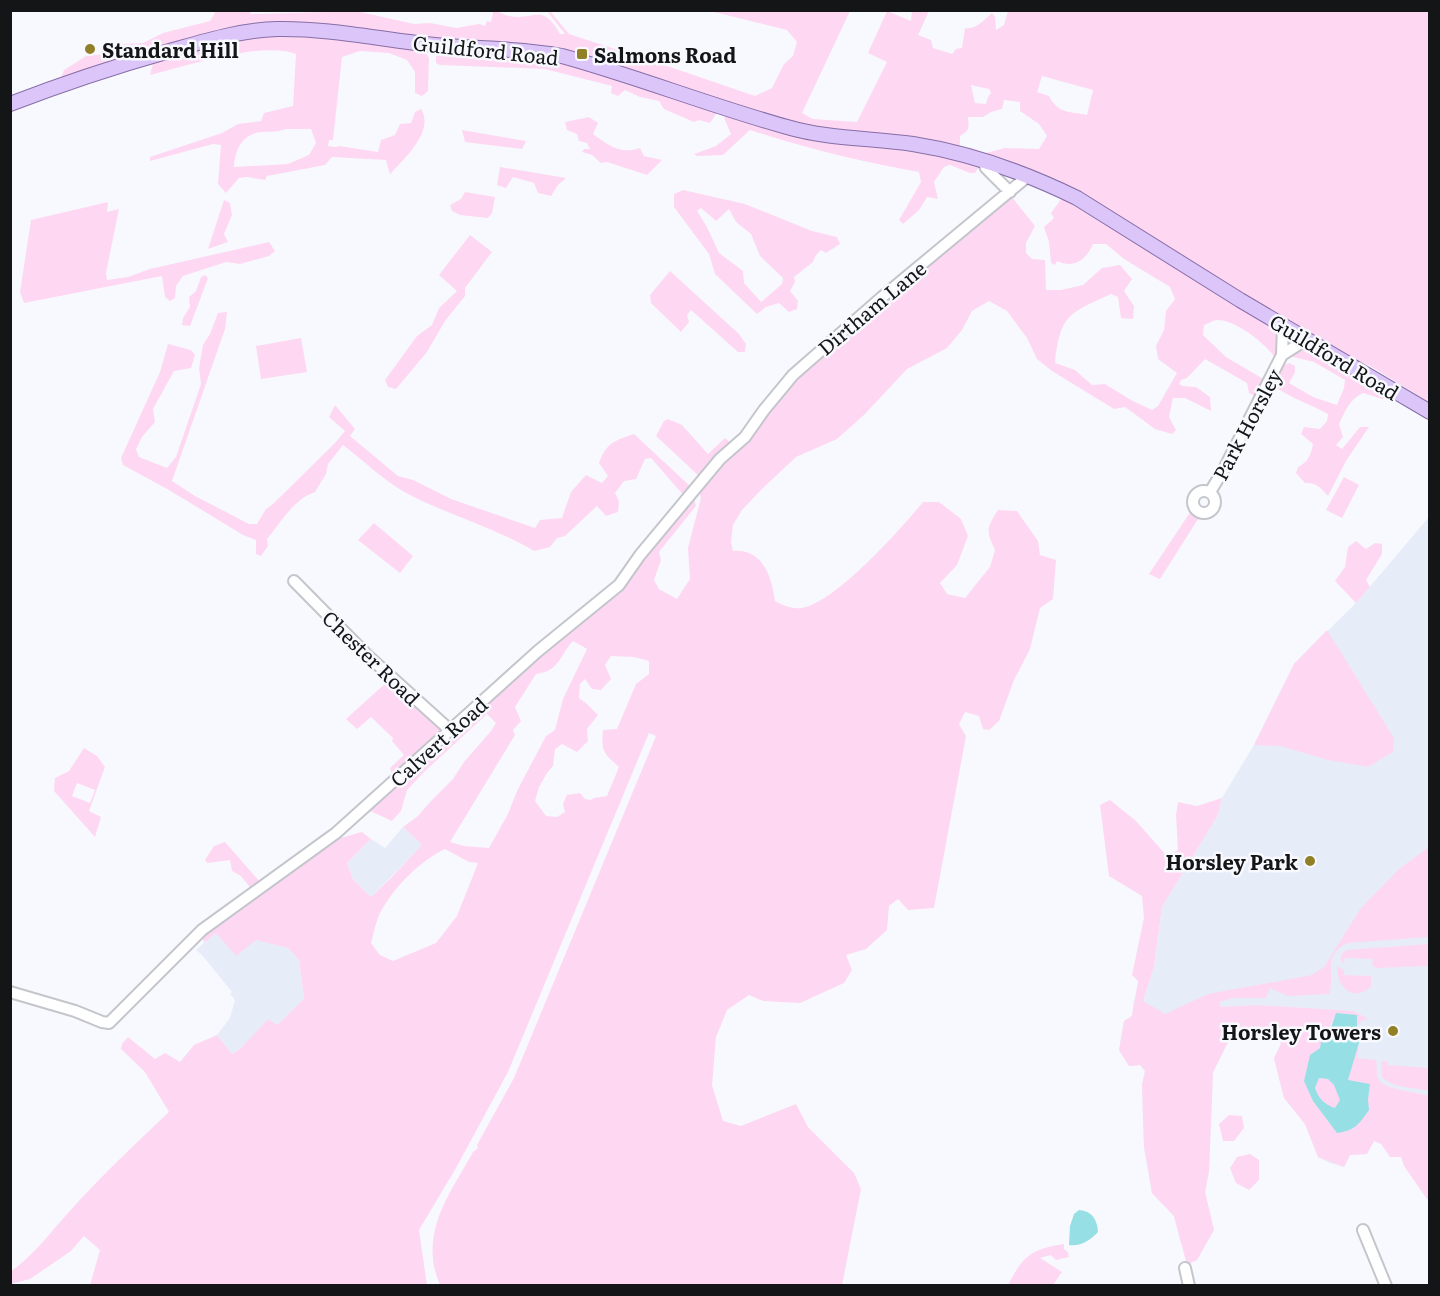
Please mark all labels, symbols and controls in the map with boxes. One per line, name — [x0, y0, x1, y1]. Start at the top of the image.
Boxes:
street label: Guildford Road — [412, 26, 560, 72]
place label: Standard Hill — [102, 34, 239, 64]
place label: Salmons Road — [594, 39, 736, 69]
marker: Standard Hill — [83, 42, 97, 56]
marker: Salmons Road — [575, 47, 589, 61]
street label: Dirtham Lane — [810, 253, 932, 361]
street label: Guildford Road — [1265, 305, 1405, 407]
street label: Park Horsley — [1204, 362, 1288, 485]
street label: Chester Road — [316, 602, 428, 712]
street label: Calvert Road — [383, 689, 493, 793]
place label: Horsley Park — [1166, 846, 1299, 876]
marker: Horsley Park — [1303, 854, 1317, 868]
place label: Horsley Towers — [1221, 1016, 1381, 1046]
marker: Horsley Towers — [1386, 1024, 1400, 1038]

